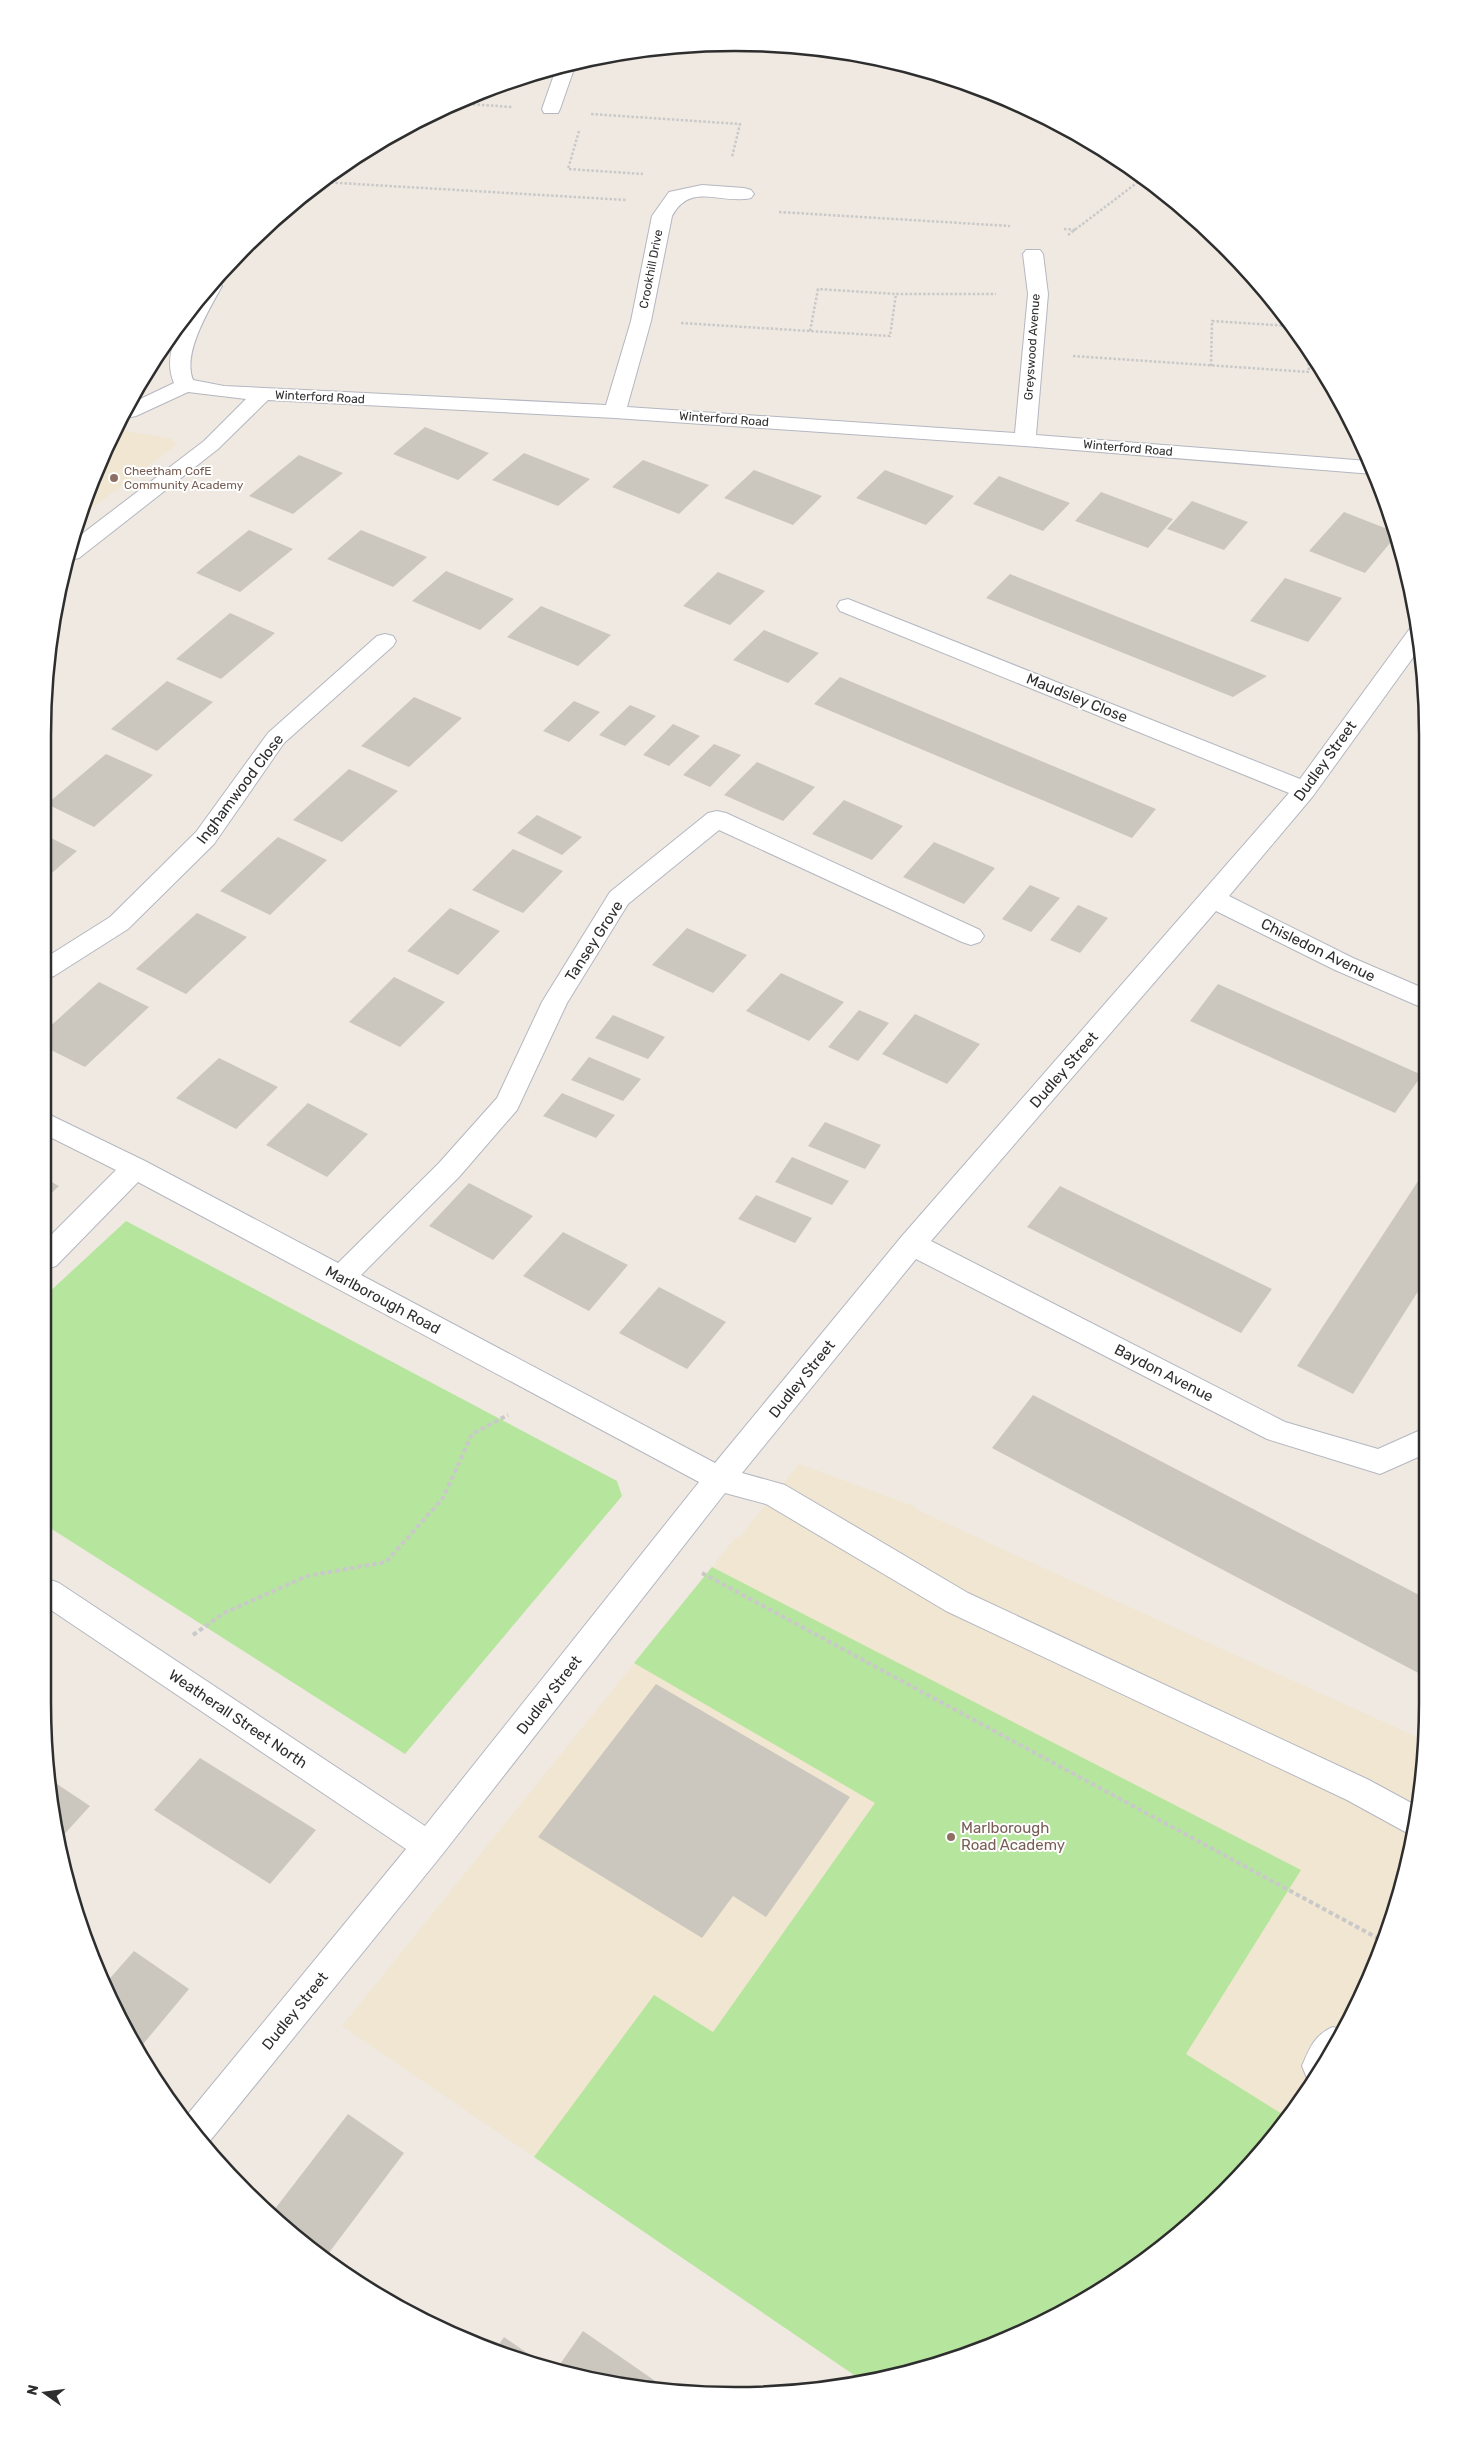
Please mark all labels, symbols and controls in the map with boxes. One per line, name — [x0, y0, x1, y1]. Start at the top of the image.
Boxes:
street label: Crookhill Drive — [636, 228, 666, 310]
street label: Greyswood Avenue — [1021, 293, 1043, 401]
street label: Winterford Road — [275, 388, 365, 406]
street label: Winterford Road — [679, 409, 769, 429]
street label: Winterford Road — [1083, 437, 1173, 459]
place label: Cheetham CofE Community Academy — [124, 464, 244, 492]
marker: Cheetham CofE Community Academy — [108, 472, 120, 484]
street label: Maudsley Close — [1024, 670, 1130, 726]
street label: Dudley Street — [1290, 717, 1360, 805]
street label: Inghamwood Close — [193, 731, 287, 847]
street label: Tansey Grove — [561, 897, 627, 985]
street label: Chisledon Avenue — [1258, 915, 1378, 985]
street label: Dudley Street — [1026, 1028, 1102, 1112]
street label: Marlborough Road — [322, 1262, 444, 1338]
street label: Dudley Street — [765, 1336, 839, 1422]
street label: Baydon Avenue — [1112, 1340, 1216, 1406]
street label: Dudley Street — [513, 1652, 585, 1738]
street label: Weatherall Street North — [165, 1666, 311, 1772]
place label: Marlborough Road Academy — [961, 1819, 1065, 1854]
marker: Marlborough Road Academy — [945, 1831, 957, 1843]
street label: Dudley Street — [258, 1968, 332, 2054]
north arrow — [20, 2368, 70, 2418]
text: N — [23, 2383, 42, 2397]

